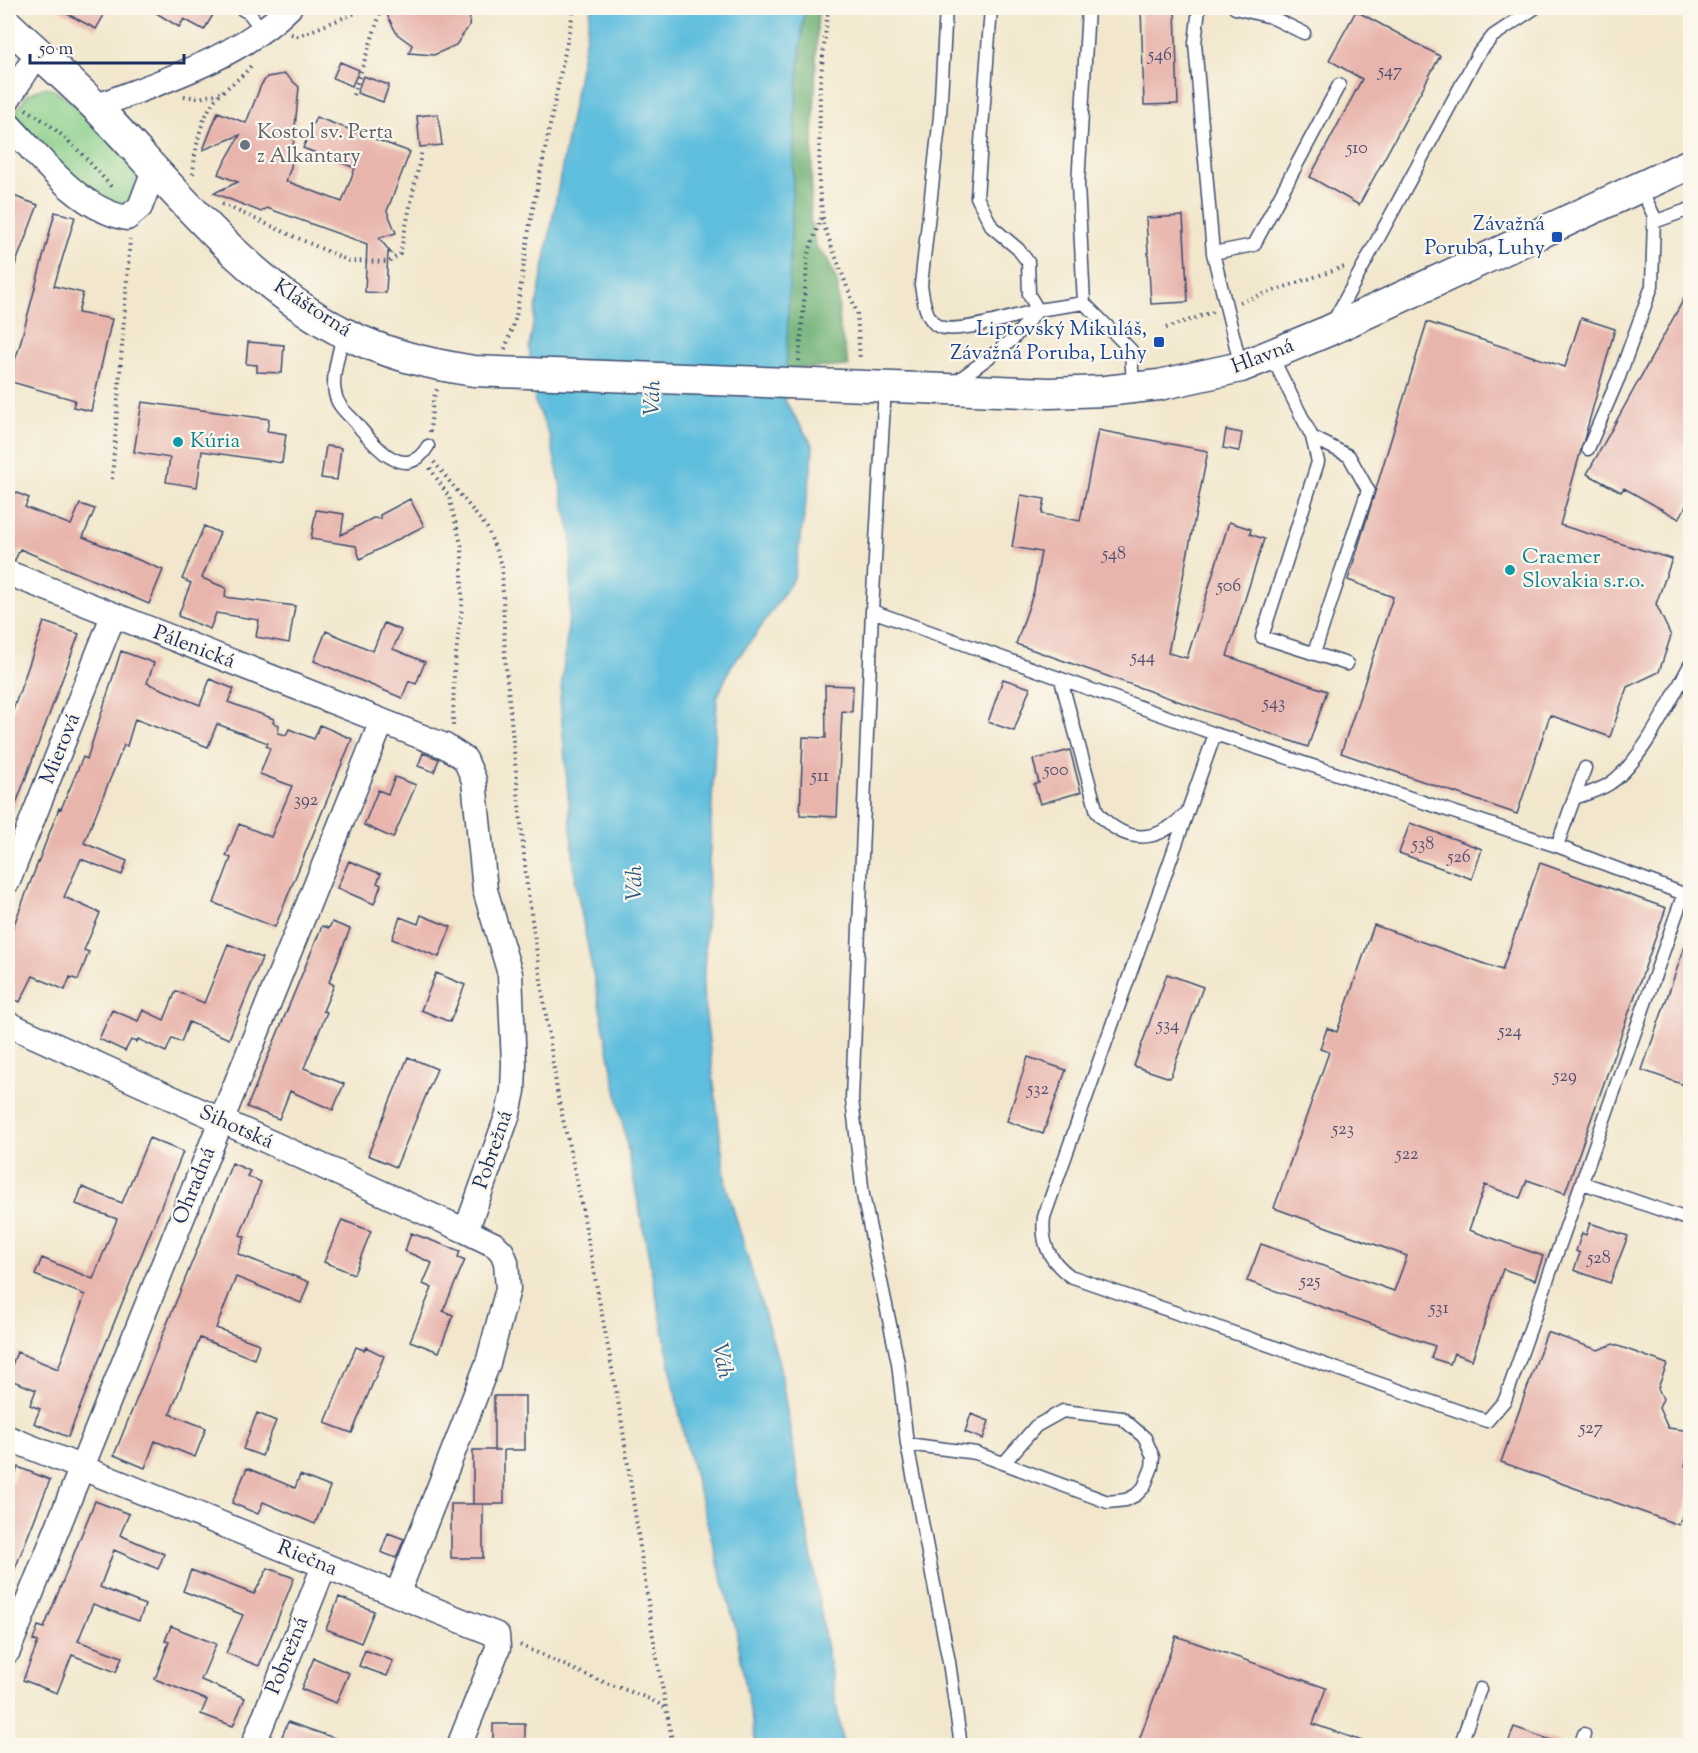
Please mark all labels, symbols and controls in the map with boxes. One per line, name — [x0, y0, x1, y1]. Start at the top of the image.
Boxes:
scale bar — [30, 27, 184, 65]
text: 50 m — [38, 37, 74, 63]
house number: 546 — [1147, 43, 1172, 69]
house number: 547 — [1377, 59, 1402, 85]
place label: Kostol sv. Perta z Alkantary — [257, 118, 394, 172]
house number: 510 — [1345, 136, 1368, 162]
marker: Kostol sv. Perta z Alkantary — [238, 138, 252, 152]
place label: Závažná Poruba, Luhy — [1425, 210, 1546, 264]
marker: Závažná Poruba, Luhy — [1550, 230, 1564, 244]
street label: Kláštorná — [267, 273, 357, 346]
place label: Liptovský Mikuláš, Závažná Poruba, Luhy — [950, 315, 1148, 369]
street label: Hlavná — [1227, 331, 1299, 383]
marker: Liptovský Mikuláš, Závažná Poruba, Luhy — [1152, 335, 1166, 349]
water label: Váh — [637, 379, 671, 416]
place label: Kúria — [190, 427, 240, 457]
marker: Kúria — [171, 435, 185, 449]
house number: 548 — [1101, 542, 1126, 568]
place label: Craemer Slovakia s.r.o. — [1522, 543, 1645, 597]
marker: Craemer Slovakia s.r.o. — [1503, 563, 1517, 577]
house number: 506 — [1216, 574, 1241, 600]
street label: Pálenická — [149, 619, 240, 677]
house number: 544 — [1130, 645, 1155, 671]
house number: 543 — [1262, 691, 1285, 717]
street label: Mierová — [33, 709, 89, 789]
house number: 500 — [1042, 758, 1069, 784]
house number: 511 — [810, 764, 829, 790]
house number: 392 — [294, 788, 319, 814]
house number: 538 — [1411, 832, 1434, 858]
house number: 526 — [1446, 845, 1471, 871]
water label: Váh — [620, 865, 652, 901]
house number: 534 — [1156, 1013, 1179, 1039]
house number: 524 — [1497, 1019, 1522, 1045]
house number: 529 — [1552, 1064, 1577, 1090]
house number: 532 — [1026, 1077, 1049, 1103]
street label: Sihotská — [194, 1098, 278, 1158]
street label: Pobrežná — [467, 1106, 522, 1193]
house number: 523 — [1331, 1117, 1354, 1143]
street label: Ohradná — [166, 1142, 224, 1229]
house number: 522 — [1394, 1142, 1419, 1168]
house number: 528 — [1586, 1246, 1611, 1272]
house number: 525 — [1299, 1269, 1320, 1295]
house number: 531 — [1428, 1296, 1449, 1322]
water label: Váh — [702, 1340, 740, 1382]
house number: 527 — [1578, 1416, 1603, 1442]
street label: Riečna — [272, 1533, 342, 1585]
street label: Pobrežná — [259, 1612, 317, 1699]

